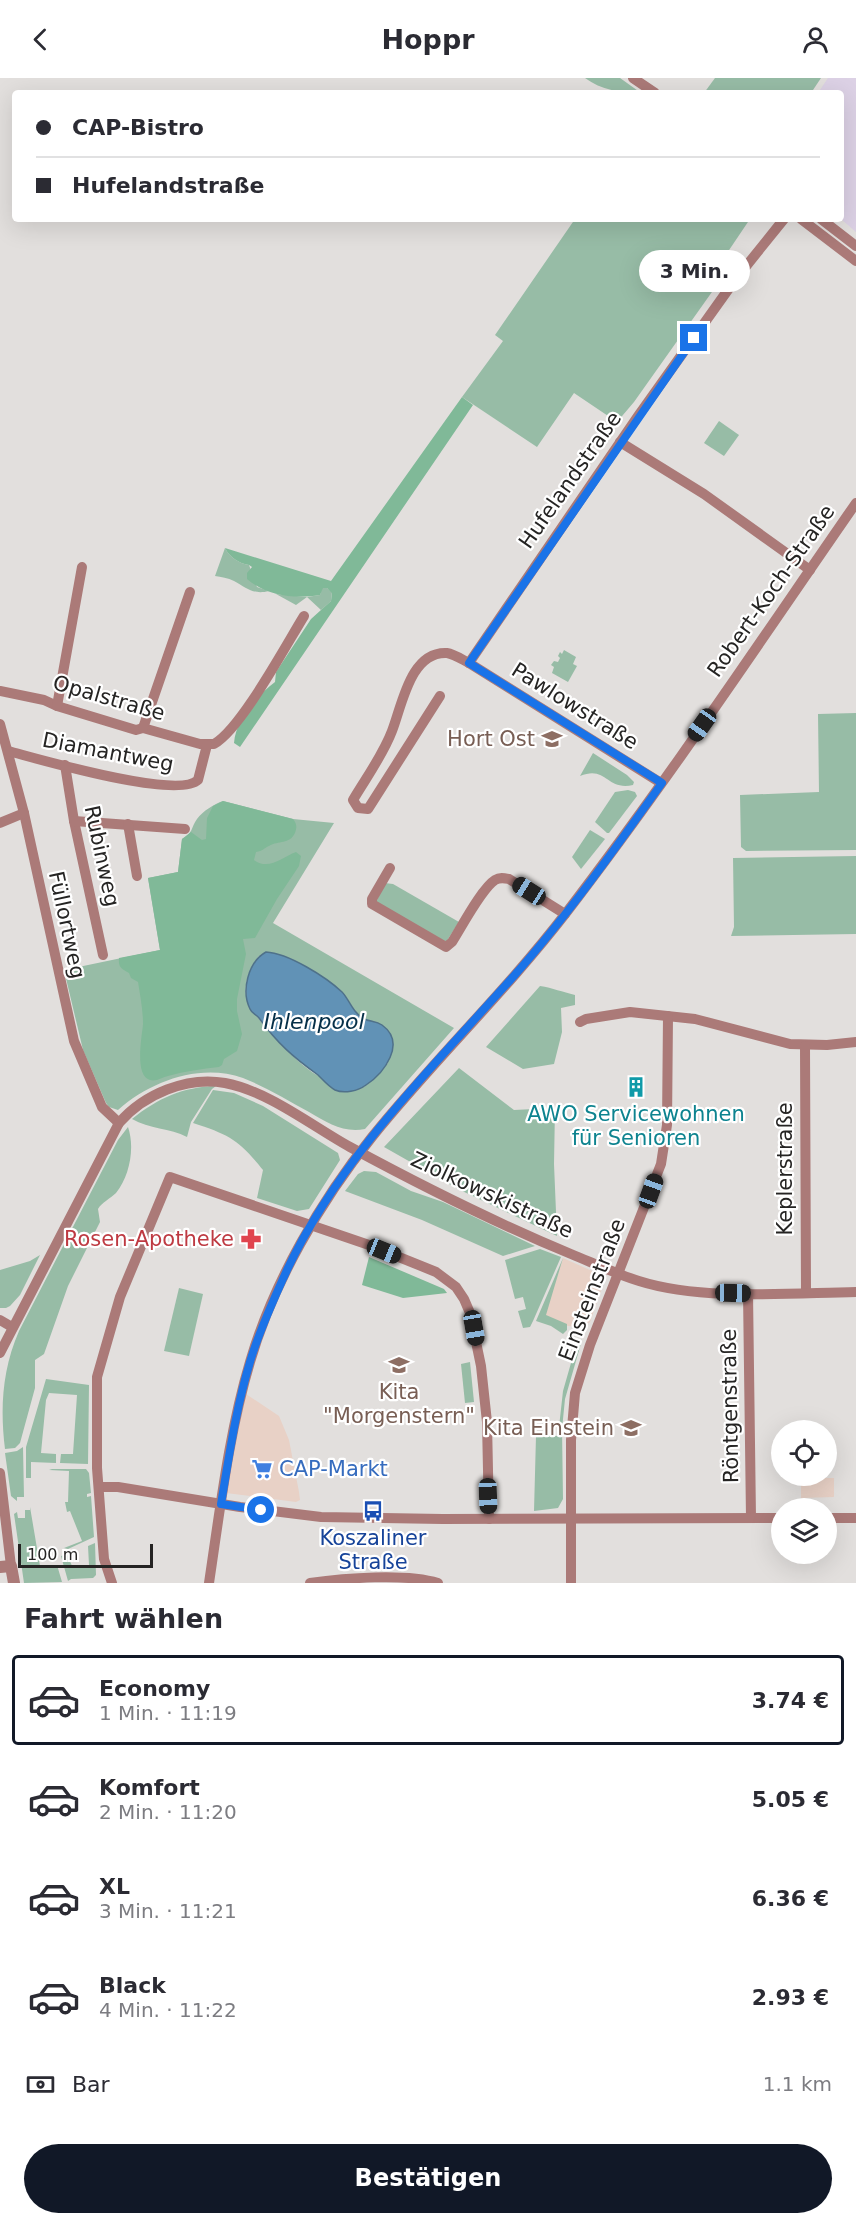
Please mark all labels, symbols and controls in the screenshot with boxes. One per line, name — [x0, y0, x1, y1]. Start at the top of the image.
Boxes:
icon: back — [24, 23, 57, 56]
icon: person — [799, 23, 832, 56]
text: Hoppr — [381, 24, 475, 55]
text: CAP-Bistro — [72, 115, 204, 140]
text: Hufelandstraße — [72, 173, 264, 198]
callout: 3 Min. — [638, 251, 750, 293]
text: 3 Min. — [660, 259, 729, 283]
route end — [680, 324, 707, 351]
street label: Hufelandstraße — [514, 407, 626, 553]
street label: Robert-Koch-Straße — [703, 500, 839, 682]
street label: Pawlowstraße — [507, 658, 643, 754]
street label: Opalstraße — [50, 671, 168, 725]
car — [684, 705, 720, 745]
place label: Hort Ost — [447, 727, 535, 751]
school or university icon: Hort Ost — [540, 727, 564, 751]
street label: Diamantweg — [40, 728, 176, 776]
street label: Rubinweg — [80, 803, 124, 909]
street label: Füllortweg — [44, 869, 90, 981]
car — [509, 874, 549, 908]
water label: Ihlenpool — [263, 1009, 365, 1034]
building icon: AWO Servicewohnen für Senioren — [624, 1075, 648, 1099]
place label: AWO Servicewohnen für Senioren — [527, 1102, 745, 1150]
street label: Keplerstraße — [773, 1102, 797, 1236]
street label: Ziolkowskistraße — [407, 1147, 577, 1243]
car — [636, 1171, 666, 1211]
street label: Einsteinstraße — [554, 1215, 630, 1365]
place label: Rosen-Apotheke — [64, 1227, 234, 1251]
pharmacy icon: Rosen-Apotheke — [239, 1227, 263, 1251]
car — [364, 1236, 404, 1266]
car — [715, 1284, 751, 1302]
car — [462, 1309, 486, 1347]
street label: Röntgenstraße — [717, 1329, 743, 1483]
school or university icon: Kita "Morgenstern" — [387, 1353, 411, 1377]
place label: Kita "Morgenstern" — [323, 1380, 475, 1428]
place label: Kita Einstein — [483, 1416, 614, 1440]
school or university icon: Kita Einstein — [619, 1416, 643, 1440]
map controls — [771, 1420, 837, 1564]
button: locate — [771, 1420, 837, 1486]
supermarket icon: CAP-Markt — [250, 1457, 274, 1481]
place label: CAP-Markt — [279, 1457, 388, 1481]
car — [478, 1478, 498, 1514]
route start — [247, 1496, 274, 1523]
button: layers — [771, 1498, 837, 1564]
bus stop icon: Koszaliner Straße — [361, 1499, 385, 1523]
place label: Koszaliner Straße — [320, 1526, 427, 1574]
scale bar — [18, 1541, 153, 1568]
text: 100 m — [27, 1545, 78, 1564]
text: Fahrt wählen — [24, 1603, 223, 1634]
icon: car — [27, 1673, 81, 1727]
text: Economy — [99, 1676, 210, 1701]
text: 3.74 € — [752, 1688, 829, 1713]
text: 1 Min. · 11:19 — [99, 1701, 237, 1725]
icon: car — [27, 1772, 81, 1826]
text: Komfort — [99, 1775, 200, 1800]
text: 5.05 € — [752, 1787, 829, 1812]
text: 2 Min. · 11:20 — [99, 1800, 237, 1824]
icon: car — [27, 1871, 81, 1925]
text: XL — [99, 1874, 130, 1899]
text: 6.36 € — [752, 1886, 829, 1911]
text: 3 Min. · 11:21 — [99, 1899, 237, 1923]
icon: car — [27, 1970, 81, 2024]
text: Black — [99, 1973, 166, 1998]
text: 2.93 € — [752, 1985, 829, 2010]
text: 4 Min. · 11:22 — [99, 1998, 237, 2022]
icon: cash — [24, 2068, 57, 2101]
text: Bar — [72, 2072, 110, 2097]
text: 1.1 km — [763, 2072, 832, 2096]
button: Bestätigen — [24, 2144, 832, 2213]

